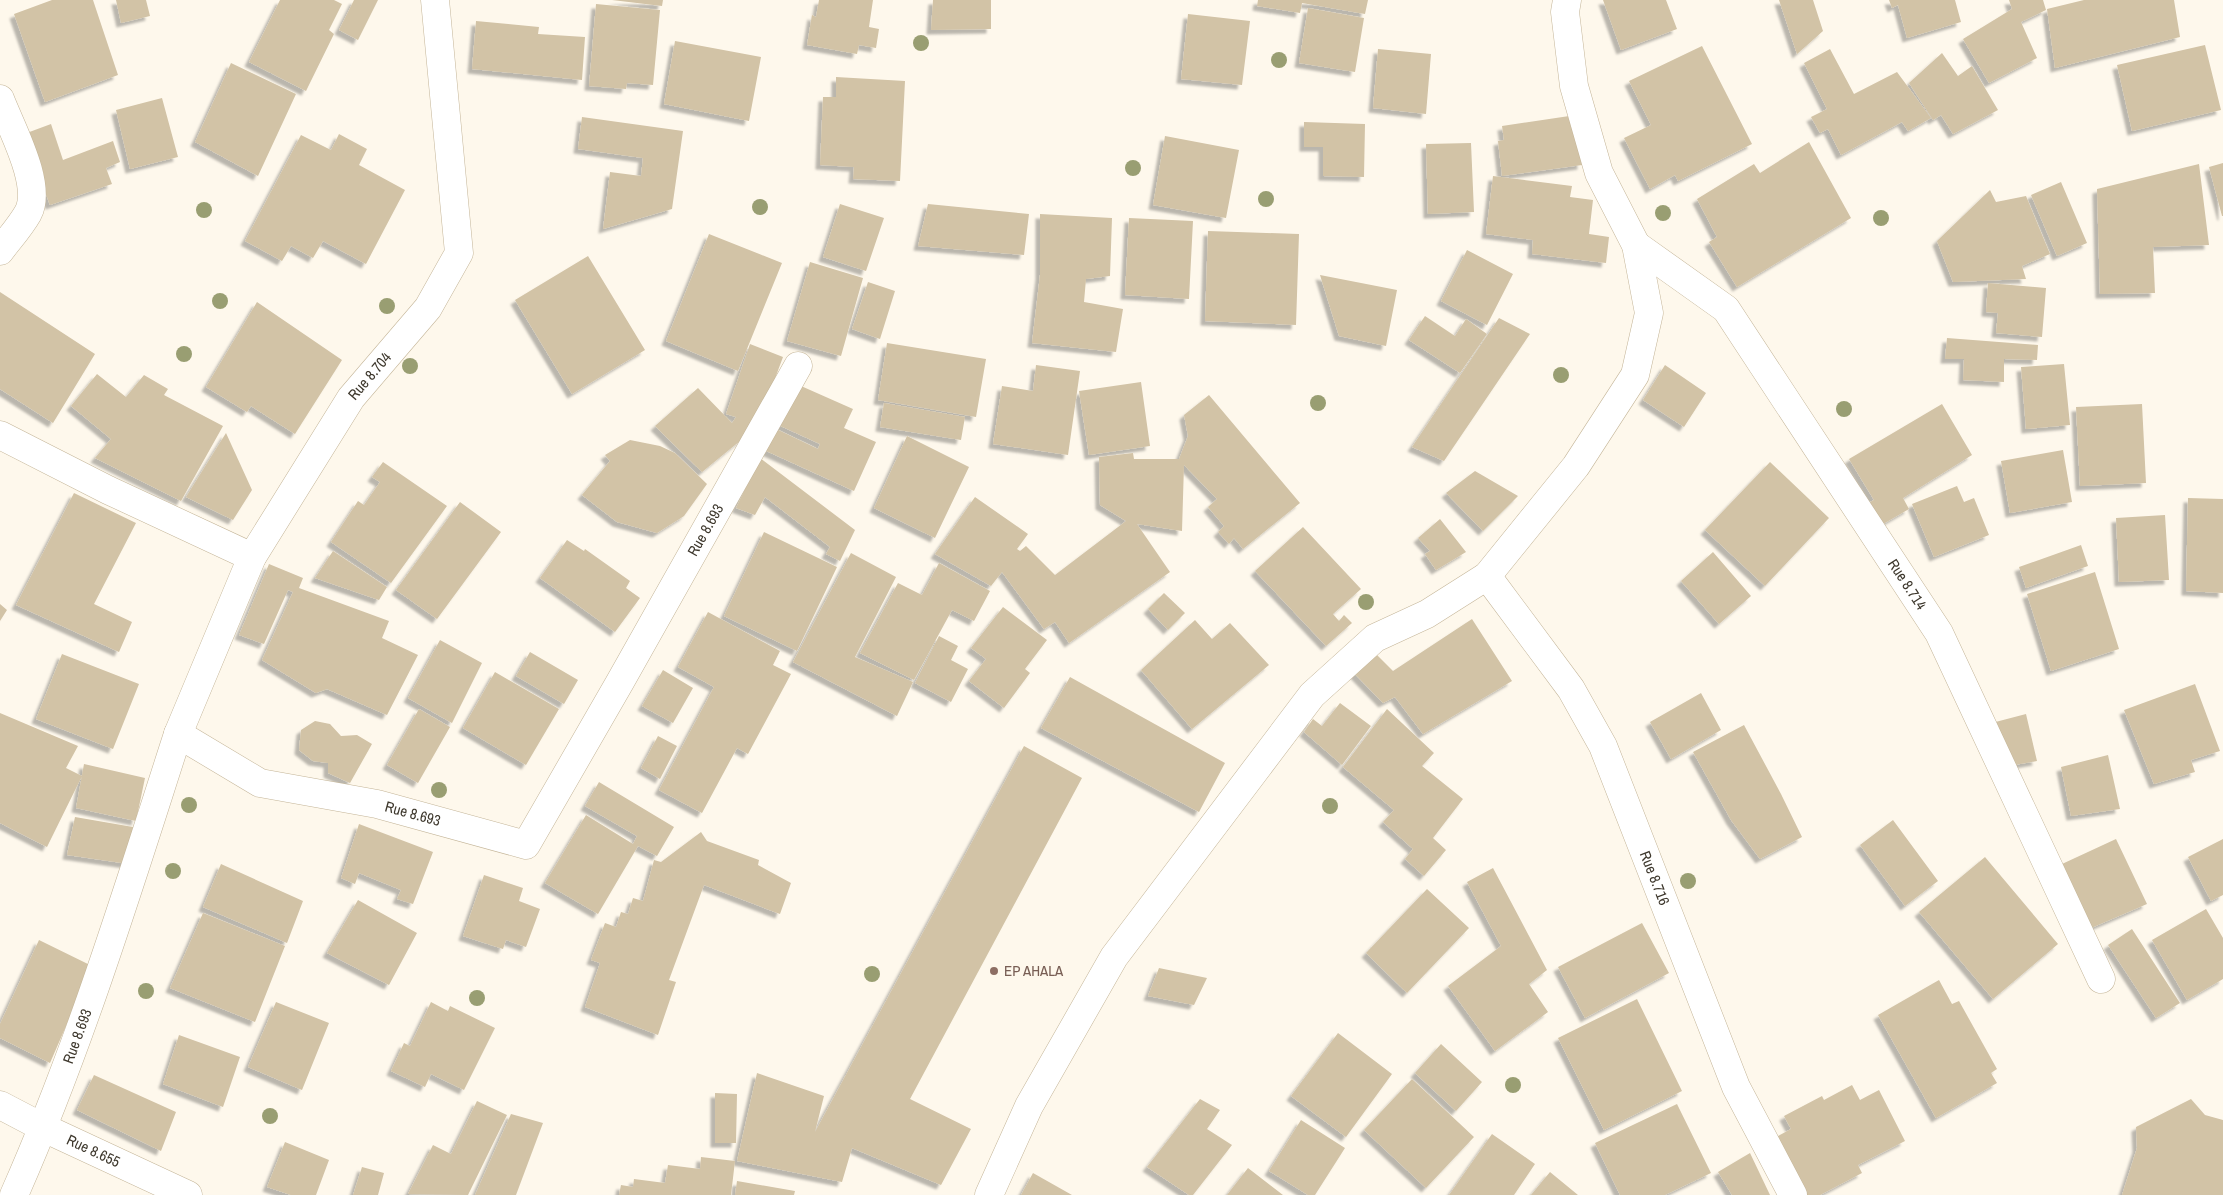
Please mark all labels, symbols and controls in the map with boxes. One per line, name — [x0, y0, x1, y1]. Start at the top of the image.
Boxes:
street label: Rue 8.704 — [343, 347, 396, 404]
street label: Rue 8.693 — [682, 500, 728, 560]
street label: Rue 8.714 — [1883, 555, 1932, 614]
street label: Rue 8.693 — [383, 796, 443, 831]
street label: Rue 8.716 — [1635, 848, 1675, 908]
place label: EP AHALA — [1004, 960, 1064, 981]
marker: EP AHALA — [988, 965, 1000, 977]
street label: Rue 8.693 — [57, 1006, 97, 1066]
street label: Rue 8.655 — [63, 1129, 124, 1172]

